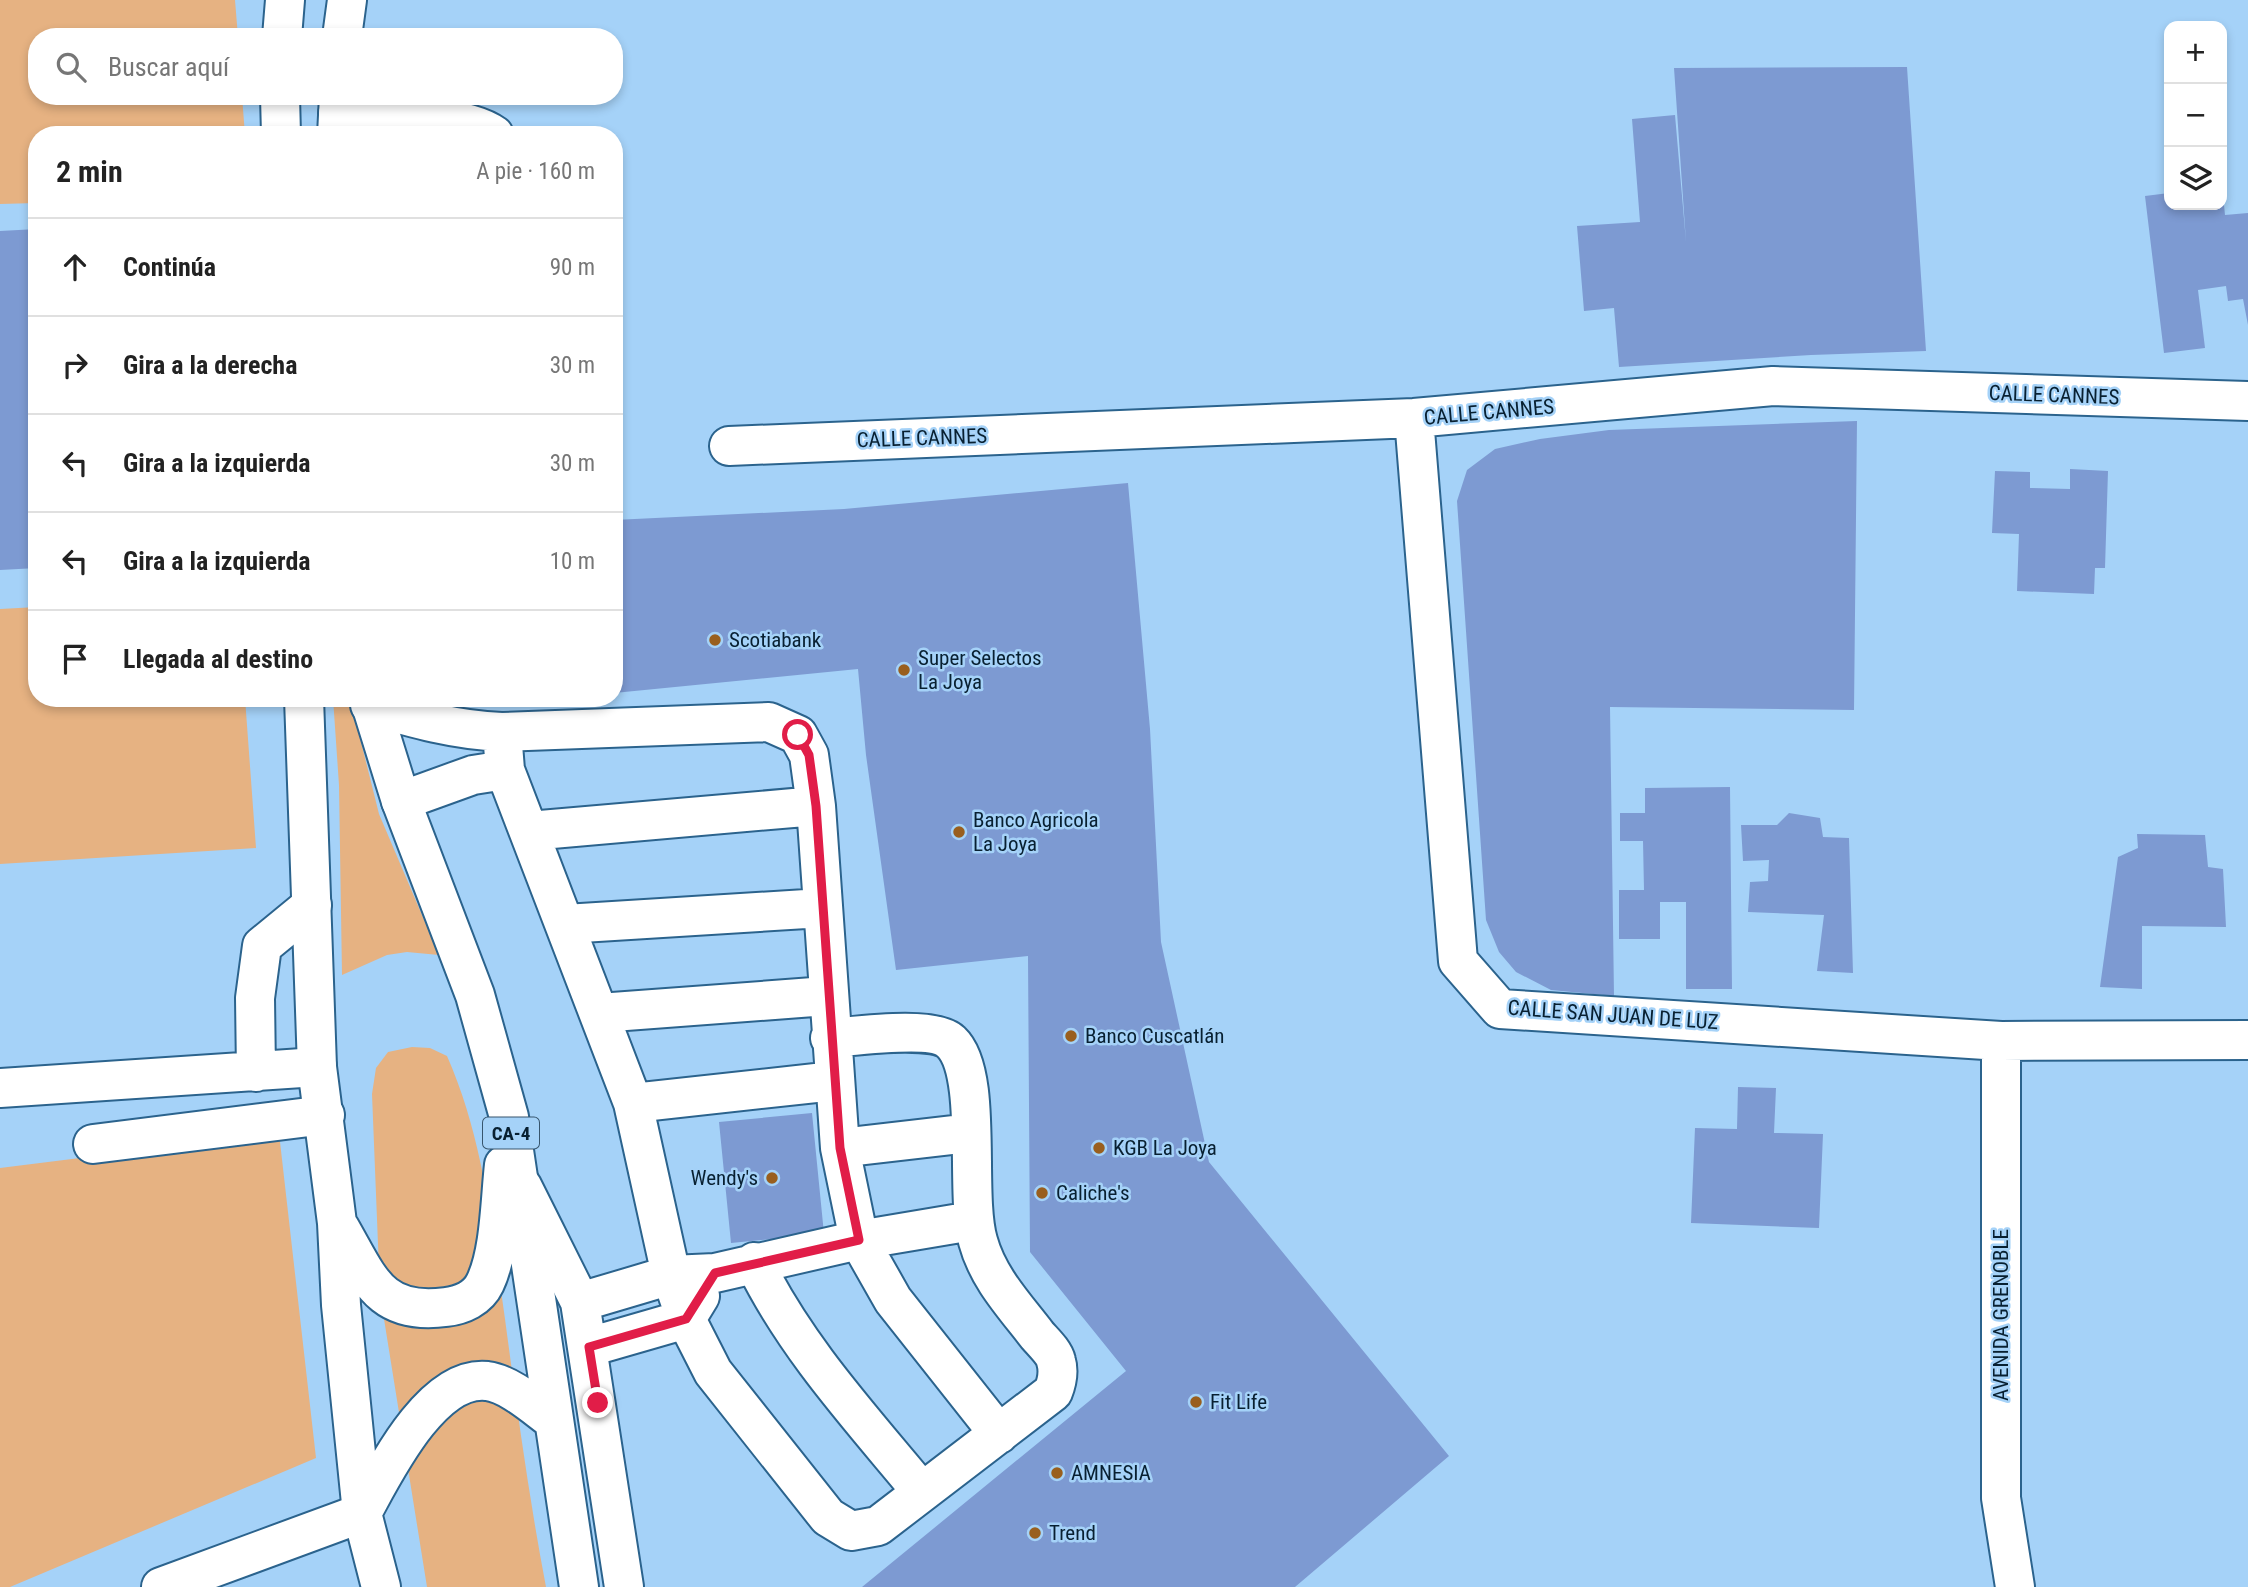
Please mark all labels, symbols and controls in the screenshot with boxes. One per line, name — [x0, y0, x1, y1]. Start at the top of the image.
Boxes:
map controls — [2164, 21, 2227, 210]
button: + — [2164, 21, 2227, 84]
search box — [28, 28, 623, 105]
icon: search — [52, 48, 90, 86]
text: Buscar aquí — [108, 52, 229, 82]
button: − — [2164, 84, 2227, 147]
button: layers — [2164, 147, 2227, 210]
text: 2 min — [56, 154, 123, 189]
text: A pie · 160 m — [476, 158, 595, 185]
icon: ahead — [56, 248, 94, 286]
text: Continúa — [123, 252, 216, 282]
text: 90 m — [550, 254, 595, 281]
icon: right — [56, 346, 94, 384]
text: Gira a la derecha — [123, 350, 297, 380]
text: 30 m — [550, 352, 595, 379]
street label: CALLE CANNES — [1988, 381, 2120, 409]
street label: CALLE CANNES — [1423, 394, 1555, 430]
street label: CALLE CANNES — [856, 424, 988, 452]
icon: left — [56, 444, 94, 482]
text: Gira a la izquierda — [123, 448, 311, 478]
text: 30 m — [550, 450, 595, 477]
icon: left — [56, 542, 94, 580]
text: Gira a la izquierda — [123, 546, 311, 576]
text: 10 m — [550, 548, 595, 575]
place label: Scotiabank — [729, 628, 822, 652]
marker: Scotiabank — [707, 632, 723, 648]
icon: arrive — [56, 640, 94, 678]
text: Llegada al destino — [123, 644, 313, 674]
place label: Super Selectos La Joya — [918, 646, 1042, 694]
marker: Super Selectos La Joya — [896, 662, 912, 678]
route start — [782, 719, 813, 750]
place label: Banco Agricola La Joya — [973, 808, 1099, 856]
marker: Banco Agricola La Joya — [951, 824, 967, 840]
street label: CALLE SAN JUAN DE LUZ — [1507, 996, 1719, 1034]
place label: Banco Cuscatlán — [1085, 1024, 1224, 1048]
marker: Banco Cuscatlán — [1063, 1028, 1079, 1044]
road number: CA-4 — [483, 1118, 539, 1148]
place label: KGB La Joya — [1113, 1136, 1217, 1160]
marker: KGB La Joya — [1091, 1140, 1107, 1156]
place label: Wendy's — [691, 1166, 758, 1190]
marker: Wendy's — [764, 1170, 780, 1186]
place label: Caliche's — [1056, 1181, 1130, 1205]
marker: Caliche's — [1034, 1185, 1050, 1201]
street label: AVENIDA GRENOBLE — [1989, 1229, 2013, 1401]
route end — [582, 1387, 613, 1418]
place label: Fit Life — [1210, 1390, 1267, 1414]
marker: Fit Life — [1188, 1394, 1204, 1410]
place label: AMNESIA — [1071, 1461, 1151, 1485]
marker: AMNESIA — [1049, 1465, 1065, 1481]
place label: Trend — [1049, 1521, 1096, 1545]
marker: Trend — [1027, 1525, 1043, 1541]

